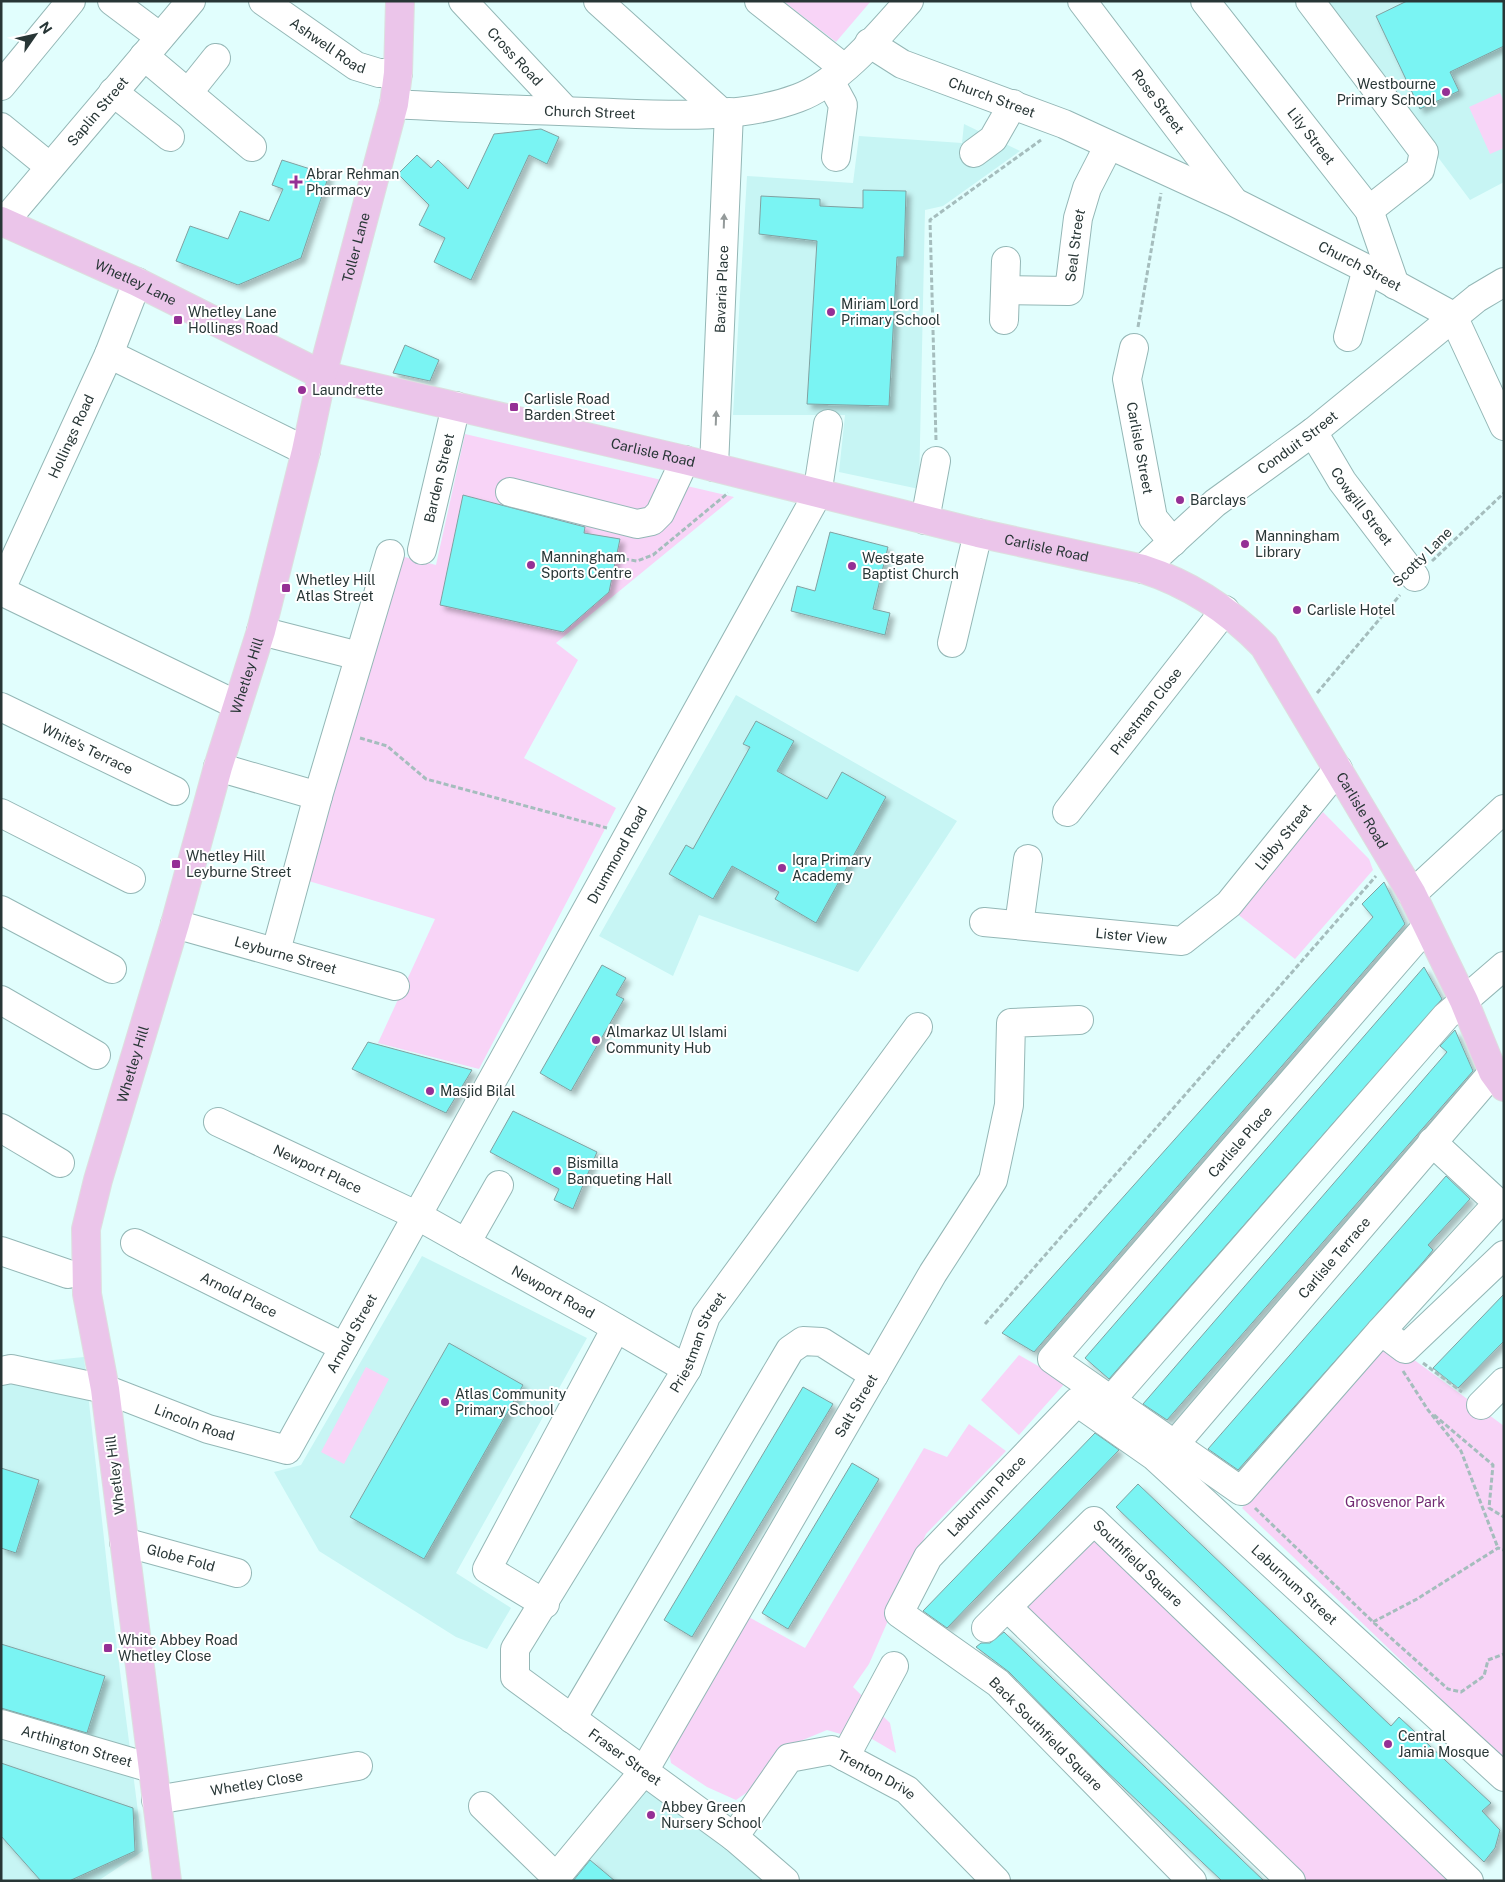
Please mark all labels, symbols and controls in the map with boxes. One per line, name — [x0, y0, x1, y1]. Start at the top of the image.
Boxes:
north arrow — [10, 10, 60, 60]
street label: Ashwell Road — [287, 14, 368, 76]
text: N — [36, 19, 55, 37]
street label: Cross Road — [484, 24, 546, 89]
street label: Rose Street — [1129, 66, 1188, 137]
street label: Saplin Street — [64, 73, 131, 149]
street label: Church Street — [946, 74, 1037, 121]
place label: Westbourne Primary School — [1337, 76, 1436, 108]
marker: Westbourne Primary School — [1440, 86, 1452, 98]
street label: Church Street — [544, 103, 636, 122]
street label: Lily Street — [1284, 105, 1338, 168]
place label: Abrar Rehman Pharmacy — [306, 166, 399, 198]
marker: Abrar Rehman Pharmacy — [290, 176, 302, 188]
street label: Seal Street — [1062, 207, 1088, 283]
street label: Toller Lane — [339, 211, 373, 284]
one-way arrow — [721, 212, 729, 228]
street label: Church Street — [1316, 238, 1404, 294]
street label: Bavaria Place — [712, 245, 731, 333]
street label: Whetley Lane — [92, 256, 179, 309]
place label: Miriam Lord Primary School — [841, 296, 940, 328]
place label: Whetley Lane Hollings Road — [188, 304, 278, 336]
marker: Miriam Lord Primary School — [825, 306, 837, 318]
marker: Whetley Lane Hollings Road — [172, 314, 184, 326]
place label: Laundrette — [312, 382, 383, 398]
marker: Laundrette — [296, 384, 308, 396]
place label: Carlisle Road Barden Street — [524, 391, 615, 423]
street label: Hollings Road — [45, 392, 97, 481]
marker: Carlisle Road Barden Street — [508, 401, 520, 413]
street label: Carlisle Street — [1123, 401, 1156, 496]
street label: Conduit Street — [1255, 407, 1341, 477]
one-way arrow — [713, 410, 721, 426]
street label: Barden Street — [421, 432, 457, 524]
street label: Carlisle Road — [609, 435, 697, 470]
street label: Cowgill Street — [1328, 464, 1396, 548]
place label: Barclays — [1190, 492, 1246, 508]
marker: Barclays — [1174, 494, 1186, 506]
street label: Scotty Lane — [1389, 524, 1455, 590]
place label: Manningham Library — [1255, 528, 1340, 560]
street label: Carlisle Road — [1003, 531, 1090, 565]
marker: Manningham Library — [1239, 538, 1251, 550]
place label: Manningham Sports Centre — [541, 549, 632, 581]
place label: Westgate Baptist Church — [862, 550, 959, 582]
marker: Manningham Sports Centre — [525, 559, 537, 571]
marker: Westgate Baptist Church — [846, 560, 858, 572]
place label: Whetley Hill Atlas Street — [296, 572, 376, 604]
marker: Whetley Hill Atlas Street — [280, 582, 292, 594]
place label: Carlisle Hotel — [1307, 602, 1395, 618]
marker: Carlisle Hotel — [1291, 604, 1303, 616]
street label: Whetley Hill — [227, 635, 267, 716]
street label: Priestman Close — [1107, 664, 1185, 758]
street label: White's Terrace — [39, 720, 136, 778]
street label: Carlisle Road — [1333, 769, 1391, 851]
street label: Libby Street — [1252, 801, 1315, 873]
street label: Drummond Road — [584, 804, 651, 906]
place label: Whetley Hill Leyburne Street — [186, 848, 291, 880]
place label: Iqra Primary Academy — [792, 852, 872, 884]
marker: Whetley Hill Leyburne Street — [170, 858, 182, 870]
marker: Iqra Primary Academy — [776, 862, 788, 874]
street label: Lister View — [1095, 925, 1168, 948]
street label: Leyburne Street — [233, 933, 339, 977]
street label: Whetley Hill — [114, 1024, 152, 1105]
place label: Almarkaz Ul Islami Community Hub — [606, 1024, 727, 1056]
marker: Almarkaz Ul Islami Community Hub — [590, 1034, 602, 1046]
place label: Masjid Bilal — [440, 1083, 515, 1099]
marker: Masjid Bilal — [424, 1085, 436, 1097]
street label: Carlisle Place — [1205, 1103, 1275, 1181]
street label: Newport Place — [271, 1141, 364, 1196]
place label: Bismilla Banqueting Hall — [567, 1155, 672, 1187]
marker: Bismilla Banqueting Hall — [551, 1165, 563, 1177]
street label: Carlisle Terrace — [1295, 1214, 1373, 1302]
street label: Newport Road — [509, 1262, 598, 1322]
street label: Arnold Place — [198, 1269, 280, 1320]
street label: Priestman Street — [666, 1289, 729, 1396]
street label: Arnold Street — [323, 1291, 380, 1376]
street label: Salt Street — [831, 1371, 881, 1440]
place label: Atlas Community Primary School — [455, 1386, 567, 1418]
marker: Atlas Community Primary School — [439, 1396, 451, 1408]
street label: Lincoln Road — [152, 1401, 236, 1444]
street label: Whetley Hill — [102, 1435, 128, 1515]
street label: Laburnum Place — [944, 1452, 1029, 1540]
park label: Grosvenor Park — [1345, 1494, 1445, 1510]
street label: Southfield Square — [1090, 1517, 1186, 1610]
street label: Globe Fold — [145, 1541, 217, 1575]
street label: Laburnum Street — [1248, 1542, 1340, 1628]
place label: White Abbey Road Whetley Close — [118, 1632, 238, 1664]
marker: White Abbey Road Whetley Close — [102, 1642, 114, 1654]
street label: Back Southfield Square — [986, 1674, 1106, 1794]
street label: Arthington Street — [19, 1722, 134, 1770]
street label: Fraser Street — [586, 1725, 664, 1789]
place label: Central Jamia Mosque — [1398, 1728, 1490, 1760]
marker: Central Jamia Mosque — [1382, 1738, 1394, 1750]
street label: Trenton Drive — [835, 1746, 919, 1802]
street label: Whetley Close — [209, 1767, 304, 1799]
place label: Abbey Green Nursery School — [661, 1799, 762, 1831]
marker: Abbey Green Nursery School — [645, 1809, 657, 1821]

